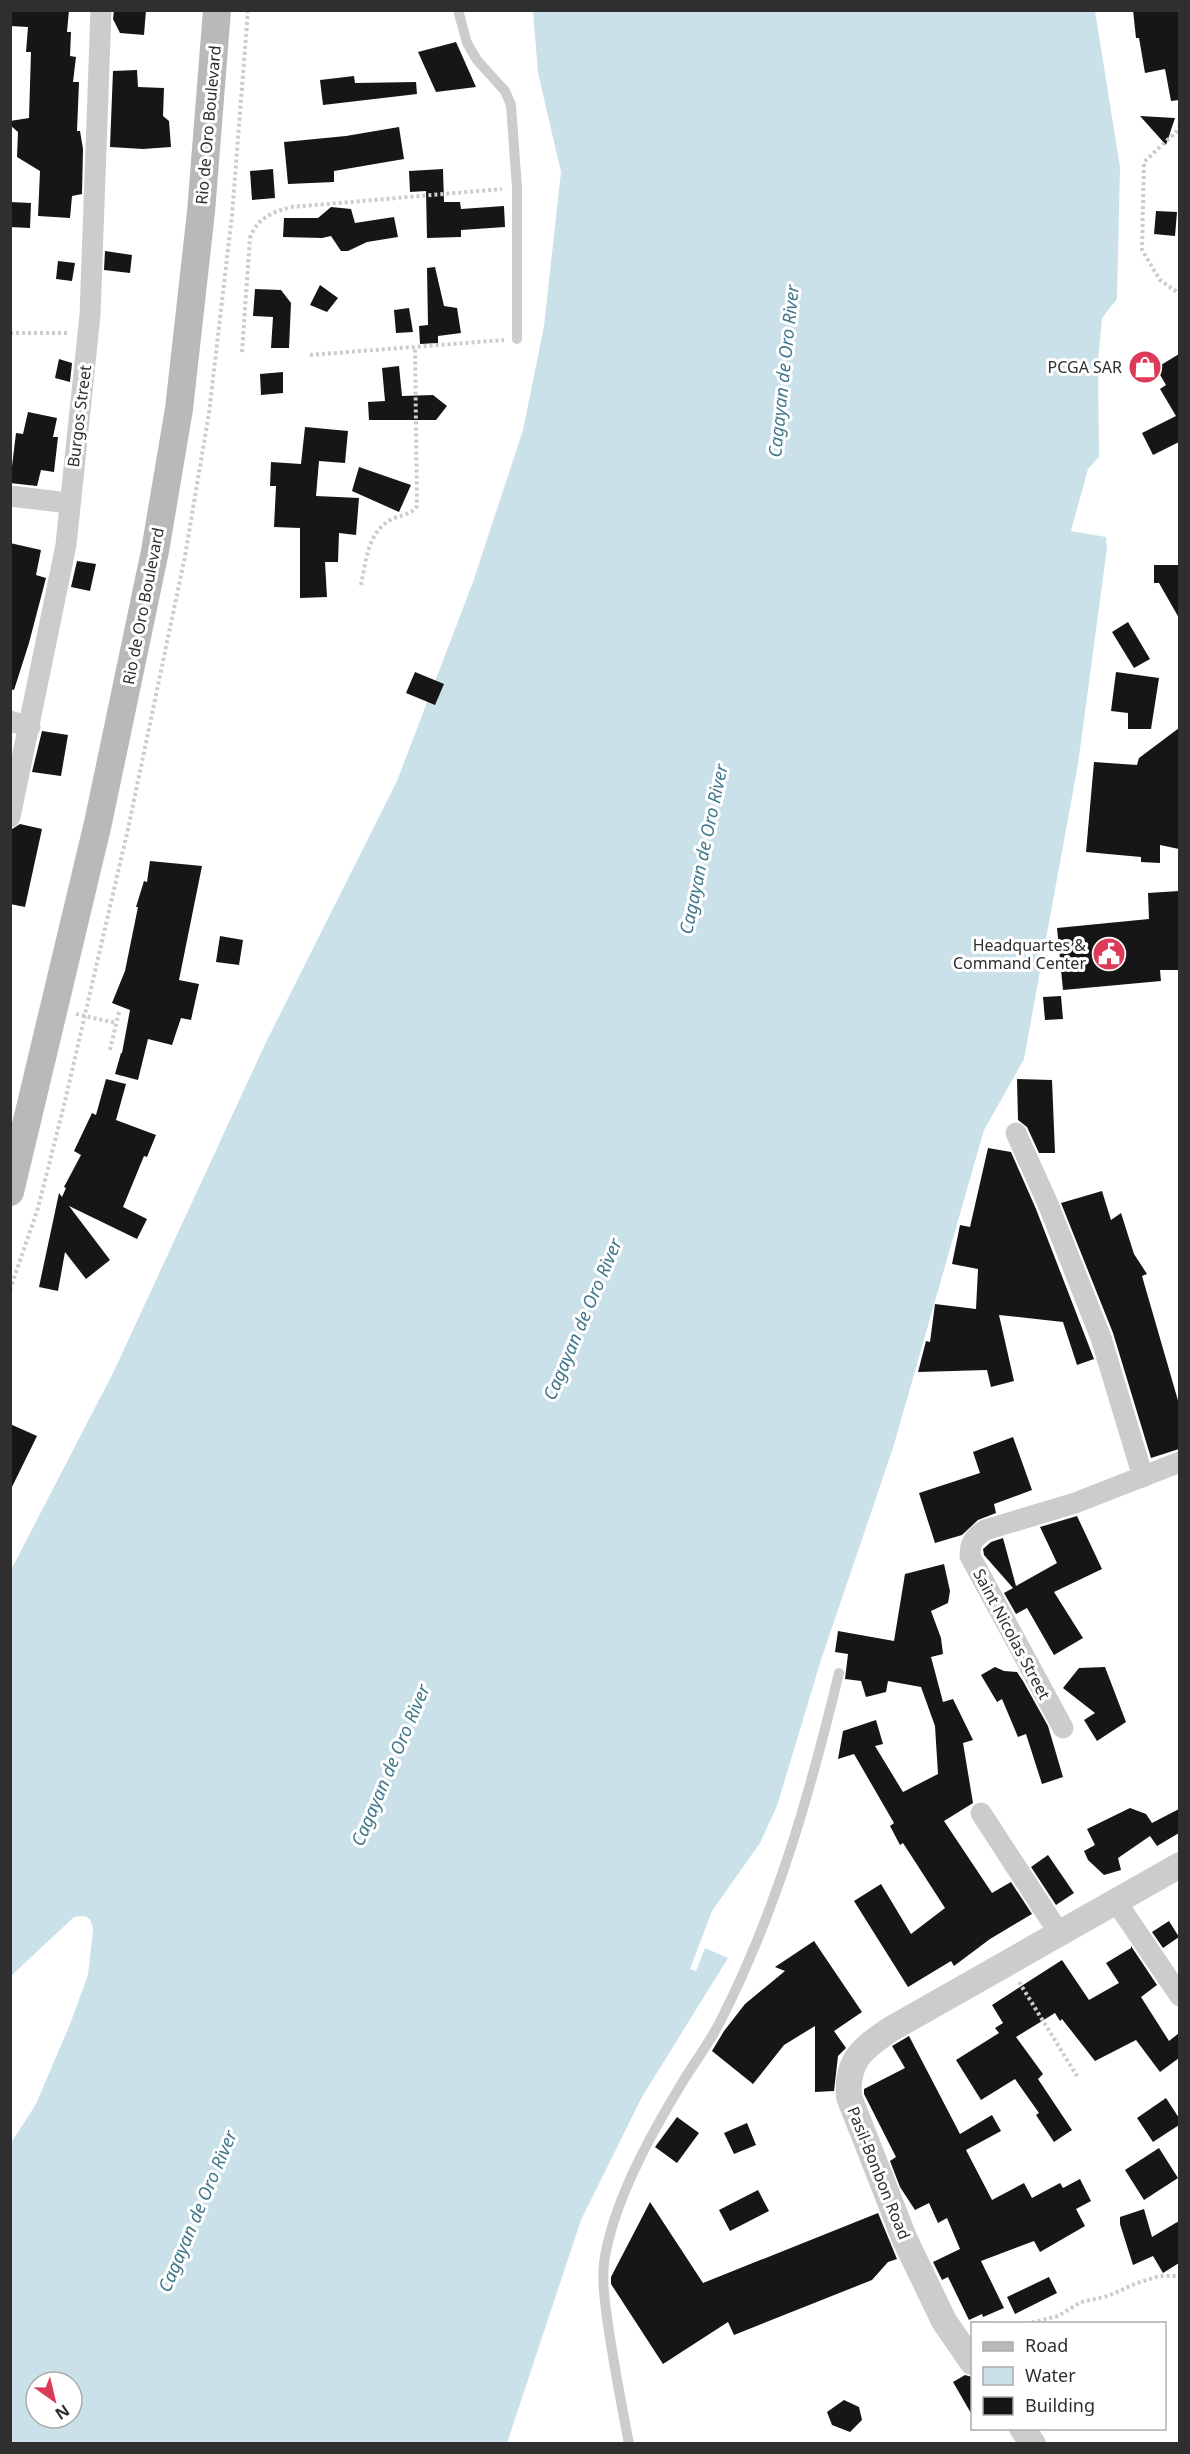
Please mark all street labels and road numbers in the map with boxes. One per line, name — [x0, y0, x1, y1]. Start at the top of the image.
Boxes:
street label: Rio de Oro Boulevard — [190, 45, 226, 205]
street label: Burgos Street — [62, 363, 96, 468]
street label: Rio de Oro Boulevard — [117, 526, 169, 686]
street label: Saint Nicolas Street — [968, 1565, 1056, 1703]
street label: Pasil-Bonbon Road — [842, 2103, 916, 2243]

